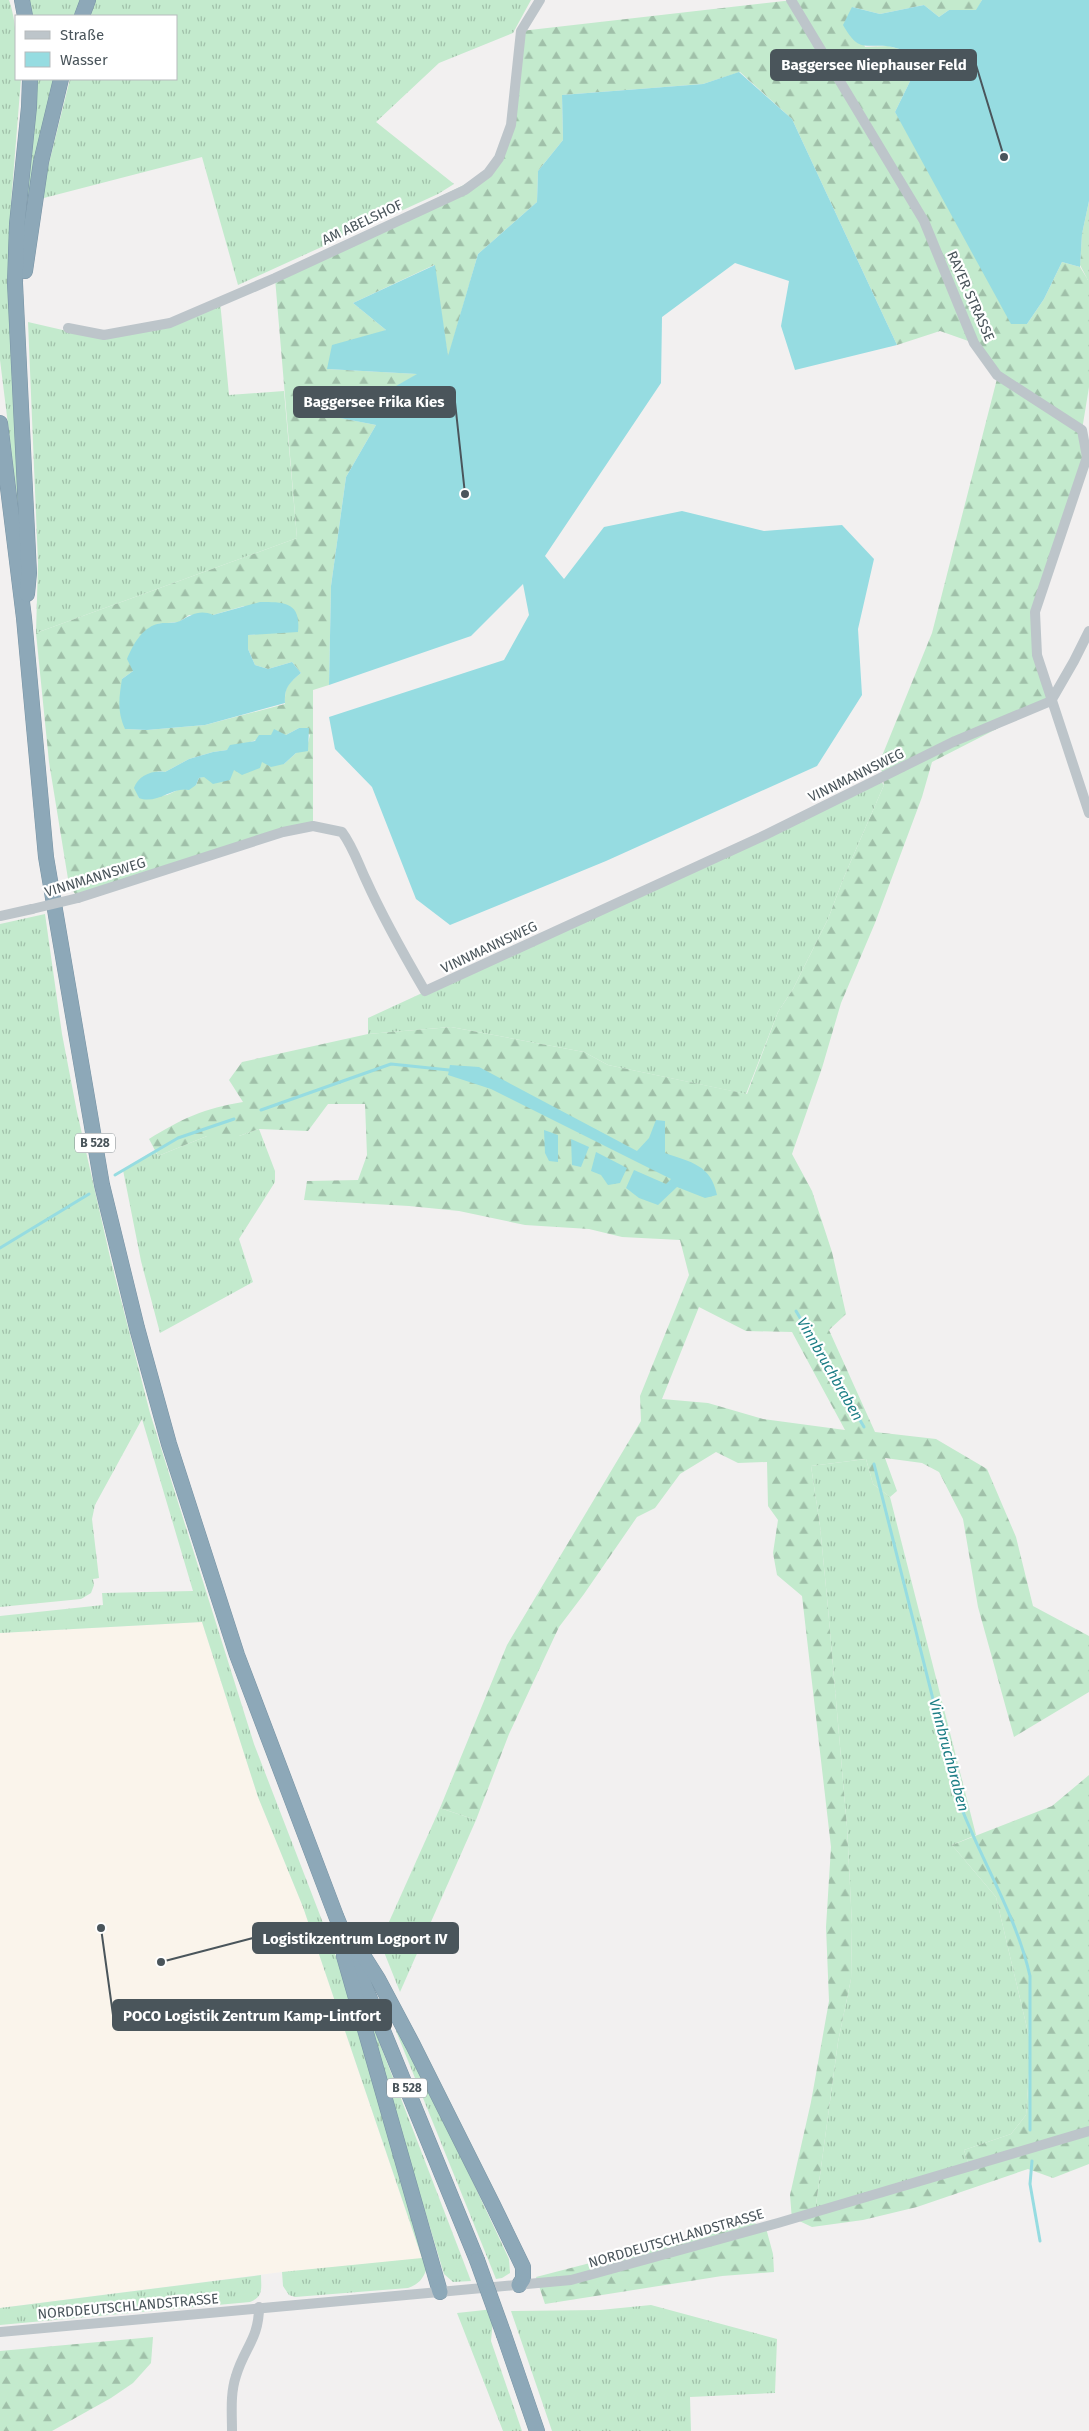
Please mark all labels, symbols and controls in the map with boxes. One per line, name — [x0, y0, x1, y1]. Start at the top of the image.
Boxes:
legend — [15, 15, 178, 80]
text: Straße — [60, 26, 104, 44]
callout: Baggersee Niephauser Feld — [771, 50, 976, 80]
text: Wasser — [60, 51, 108, 69]
text: Baggersee Niephauser Feld — [781, 56, 967, 74]
street label: AM ABELSHOF — [319, 196, 405, 249]
street label: RAYER STRASSE — [943, 249, 998, 344]
callout: Baggersee Frika Kies — [294, 387, 455, 417]
text: Baggersee Frika Kies — [303, 393, 445, 411]
street label: VINNMANNSWEG — [806, 745, 907, 806]
street label: VINNMANNSWEG — [43, 854, 148, 901]
street label: VINNMANNSWEG — [438, 918, 540, 977]
road number: B 528 — [75, 1134, 115, 1152]
water label: Vinnbruchbraben — [793, 1314, 867, 1424]
water label: Vinnbruchbraben — [925, 1697, 973, 1813]
callout: Logistikzentrum Logport IV — [253, 1923, 458, 1953]
text: Logistikzentrum Logport IV — [263, 1930, 448, 1948]
callout: POCO Logistik Zentrum Kamp-Lintfort — [113, 2000, 391, 2030]
text: POCO Logistik Zentrum Kamp-Lintfort — [123, 2007, 381, 2025]
road number: B 528 — [387, 2078, 427, 2098]
street label: NORDDEUTSCHLANDSTRASSE — [586, 2205, 766, 2272]
street label: NORDDEUTSCHLANDSTRASSE — [37, 2290, 219, 2323]

